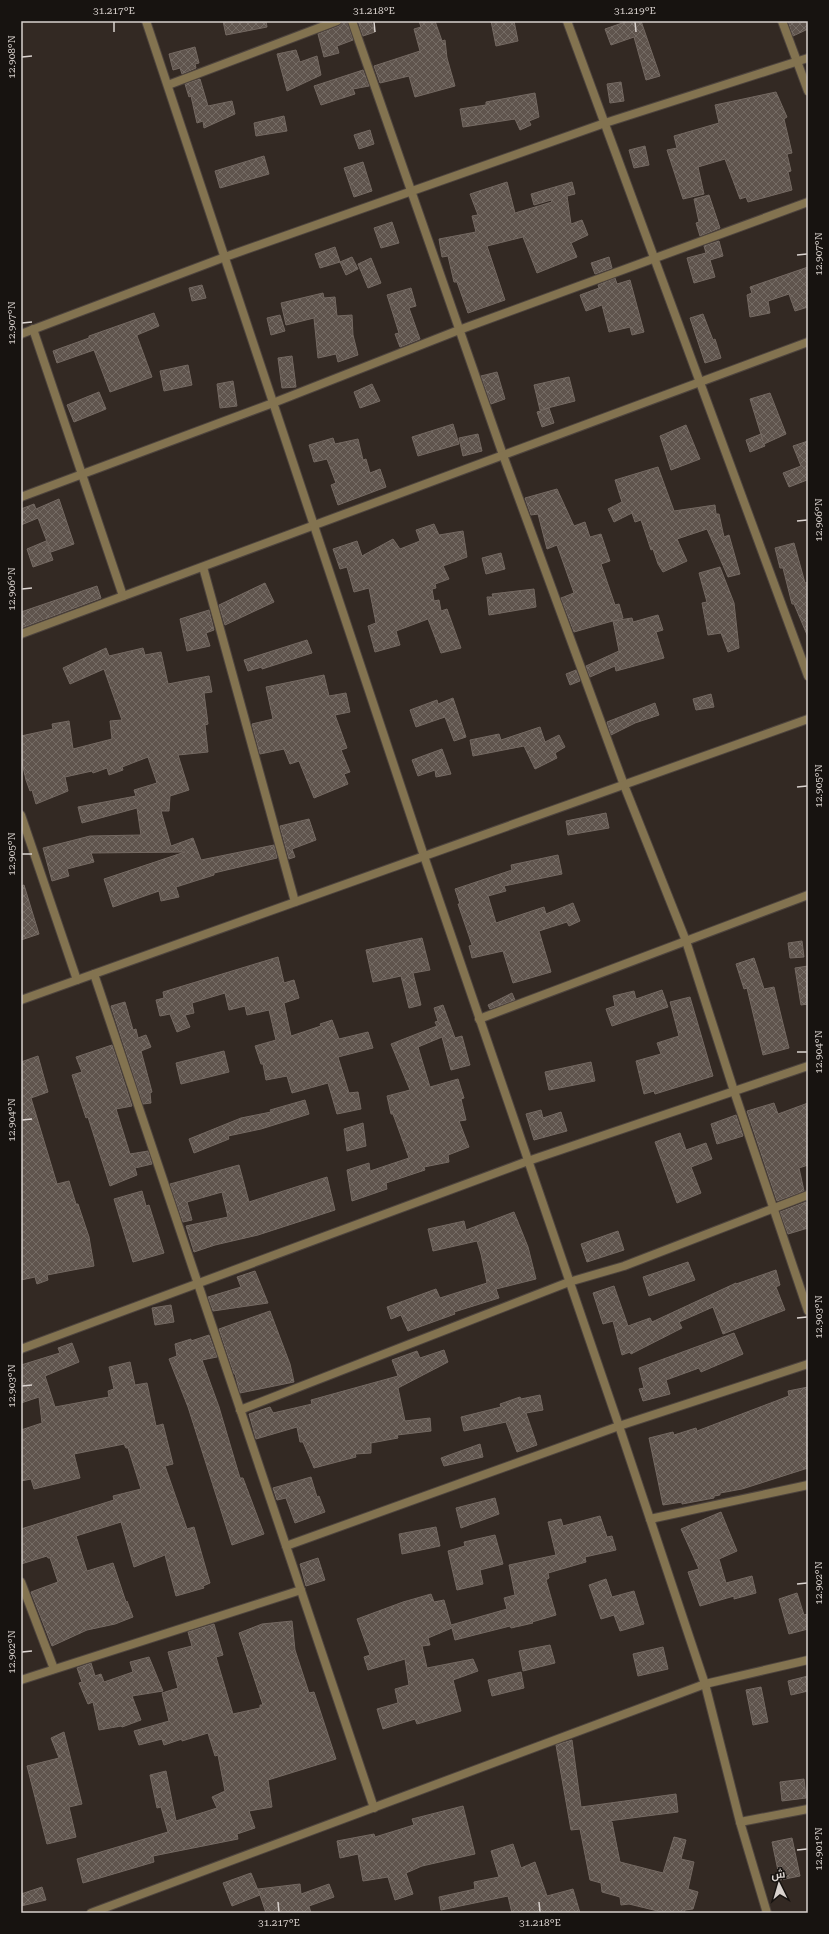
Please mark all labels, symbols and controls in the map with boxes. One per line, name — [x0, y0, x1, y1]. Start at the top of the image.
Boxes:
text: 31.217°E — [93, 5, 135, 16]
text: 31.218°E — [353, 5, 395, 16]
text: 31.219°E — [614, 5, 656, 16]
text: 12.908°N — [6, 35, 17, 79]
text: 12.907°N — [813, 232, 824, 276]
text: 12.907°N — [6, 301, 17, 345]
text: 12.906°N — [813, 498, 824, 542]
text: 12.906°N — [6, 567, 17, 611]
text: 12.905°N — [813, 764, 824, 808]
text: 12.905°N — [6, 832, 17, 876]
text: 12.904°N — [813, 1030, 824, 1074]
text: 12.904°N — [6, 1098, 17, 1142]
text: 12.903°N — [813, 1295, 824, 1339]
text: 12.903°N — [6, 1364, 17, 1408]
text: 12.902°N — [813, 1561, 824, 1605]
text: 12.902°N — [6, 1630, 17, 1674]
text: 12.901°N — [813, 1827, 824, 1871]
north arrow — [759, 1864, 799, 1904]
text: ش — [771, 1867, 786, 1882]
text: 31.217°E — [258, 1917, 300, 1928]
text: 31.218°E — [519, 1917, 561, 1928]

